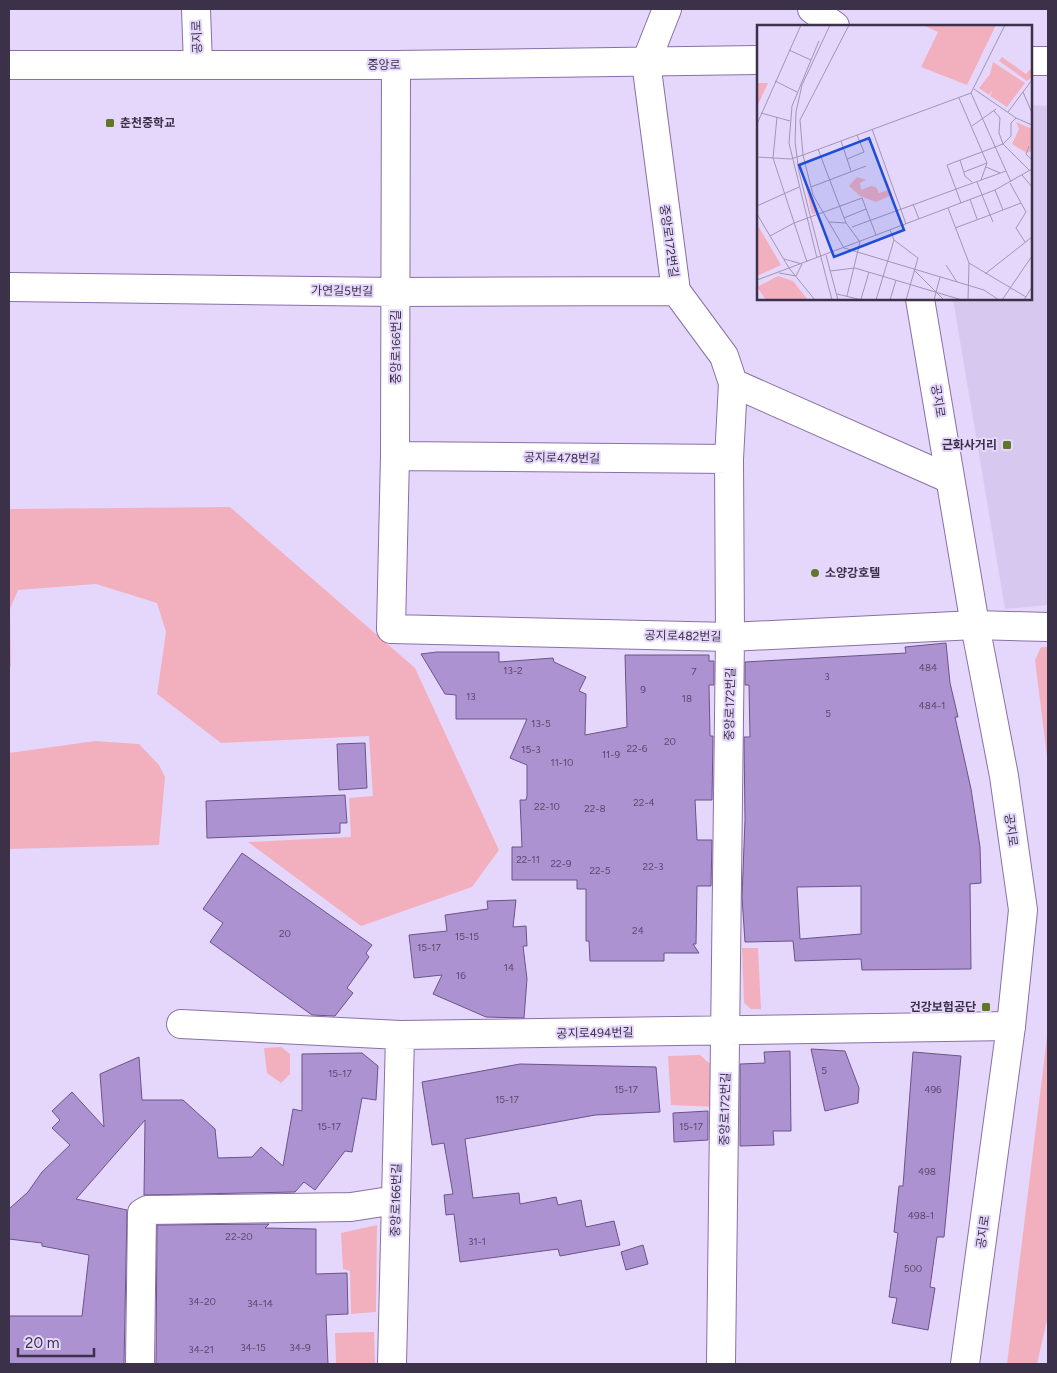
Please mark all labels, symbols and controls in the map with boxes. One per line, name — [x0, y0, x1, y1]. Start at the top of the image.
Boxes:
street label: 공지로 — [189, 20, 205, 54]
inset map — [757, 25, 1032, 300]
street label: 중앙로 — [367, 58, 401, 72]
place label: 춘천중학교 — [120, 116, 175, 130]
marker: 춘천중학교 — [104, 117, 116, 129]
street label: 중앙로172번길 — [657, 204, 681, 278]
street label: 가연길5번길 — [311, 283, 373, 299]
street label: 중앙로166번길 — [389, 310, 403, 384]
street label: 공지로 — [928, 384, 948, 418]
place label: 근화사거리 — [942, 438, 997, 452]
marker: 근화사거리 — [1001, 439, 1013, 451]
street label: 공지로478번길 — [524, 450, 600, 466]
place label: 소양강호텔 — [825, 566, 880, 580]
marker: 소양강호텔 — [809, 567, 821, 579]
street label: 공지로482번길 — [645, 628, 721, 644]
house number: 484 — [919, 661, 937, 674]
house number: 13-2 — [503, 664, 523, 677]
house number: 7 — [691, 665, 697, 678]
street label: 중앙로172번길 — [722, 667, 738, 741]
house number: 3 — [824, 670, 830, 683]
house number: 9 — [640, 683, 646, 696]
house number: 13 — [466, 690, 476, 703]
house number: 18 — [682, 692, 692, 705]
house number: 484-1 — [919, 699, 945, 712]
house number: 5 — [825, 707, 831, 720]
house number: 13-5 — [531, 717, 551, 730]
house number: 20 — [664, 735, 676, 748]
house number: 22-6 — [626, 742, 648, 755]
house number: 15-3 — [521, 743, 541, 756]
house number: 11-9 — [602, 748, 620, 761]
house number: 11-10 — [551, 756, 573, 769]
house number: 22-4 — [633, 796, 655, 809]
house number: 22-10 — [534, 800, 560, 813]
house number: 22-8 — [584, 802, 606, 815]
street label: 공지로 — [1002, 813, 1020, 847]
house number: 22-11 — [516, 853, 540, 866]
house number: 22-9 — [550, 857, 572, 870]
house number: 22-3 — [643, 860, 663, 873]
house number: 22-5 — [589, 864, 611, 877]
house number: 24 — [632, 924, 644, 937]
house number: 20 — [279, 927, 291, 940]
house number: 15-15 — [455, 930, 479, 943]
house number: 15-17 — [417, 941, 441, 954]
house number: 14 — [504, 961, 514, 974]
house number: 16 — [456, 969, 466, 982]
place label: 건강보험공단 — [910, 1000, 976, 1014]
marker: 건강보험공단 — [980, 1001, 992, 1013]
street label: 공지로494번길 — [556, 1025, 634, 1041]
house number: 5 — [821, 1064, 827, 1077]
house number: 15-17 — [328, 1067, 352, 1080]
street label: 중앙로172번길 — [717, 1072, 733, 1146]
house number: 15-17 — [614, 1083, 638, 1096]
house number: 496 — [924, 1083, 942, 1096]
house number: 15-17 — [495, 1093, 519, 1106]
house number: 15-17 — [317, 1120, 341, 1133]
house number: 15-17 — [679, 1120, 703, 1133]
street label: 중앙로166번길 — [388, 1163, 404, 1237]
house number: 498 — [918, 1165, 936, 1178]
house number: 498-1 — [908, 1209, 934, 1222]
street label: 공지로 — [974, 1215, 992, 1249]
house number: 22-20 — [225, 1230, 253, 1243]
house number: 31-1 — [468, 1235, 486, 1248]
house number: 500 — [904, 1262, 922, 1275]
house number: 34-20 — [188, 1295, 216, 1308]
house number: 34-14 — [247, 1297, 273, 1310]
scale bar — [18, 1326, 94, 1358]
text: 20 m — [25, 1334, 59, 1352]
house number: 34-15 — [240, 1341, 266, 1354]
house number: 34-9 — [289, 1341, 311, 1354]
house number: 34-21 — [188, 1343, 214, 1356]

